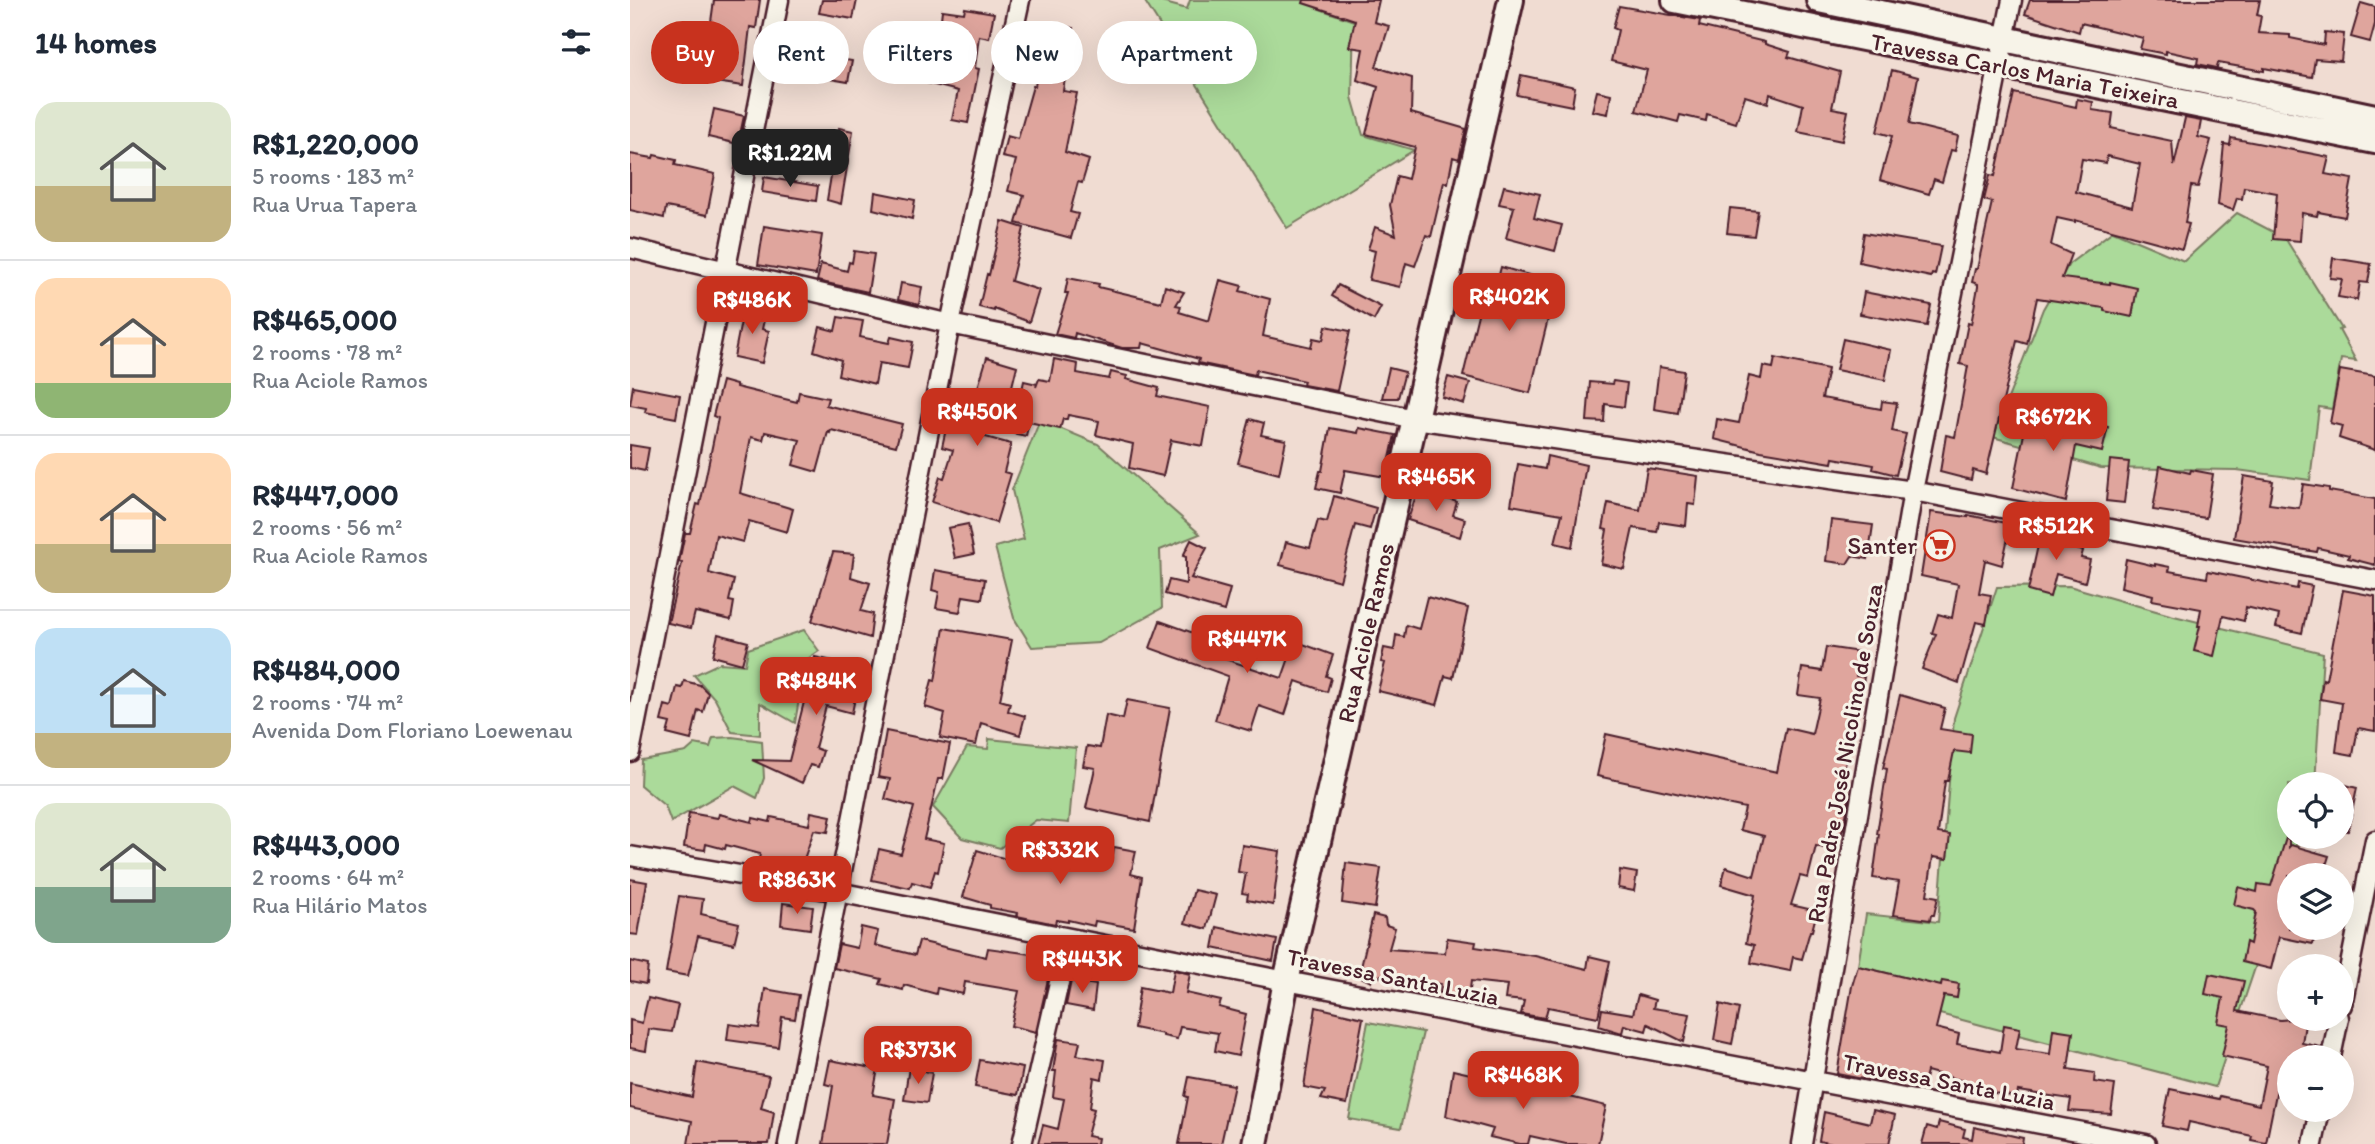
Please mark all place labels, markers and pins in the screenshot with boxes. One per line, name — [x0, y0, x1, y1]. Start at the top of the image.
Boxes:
pin: R$1.22M — [725, 130, 855, 189]
pin: R$402K — [1452, 274, 1566, 333]
pin: R$486K — [695, 276, 809, 336]
pin: R$450K — [920, 388, 1034, 448]
pin: R$672K — [1996, 393, 2110, 453]
pin: R$465K — [1379, 454, 1493, 513]
pin: R$512K — [1999, 503, 2113, 562]
supermarket icon: Santer — [1923, 529, 1957, 563]
place label: Santer — [1848, 531, 1917, 560]
pin: R$447K — [1190, 616, 1304, 675]
pin: R$484K — [759, 658, 873, 717]
pin: R$332K — [1003, 826, 1117, 886]
pin: R$863K — [740, 856, 854, 916]
pin: R$443K — [1025, 936, 1139, 995]
pin: R$373K — [861, 1026, 975, 1086]
pin: R$468K — [1466, 1052, 1580, 1111]

